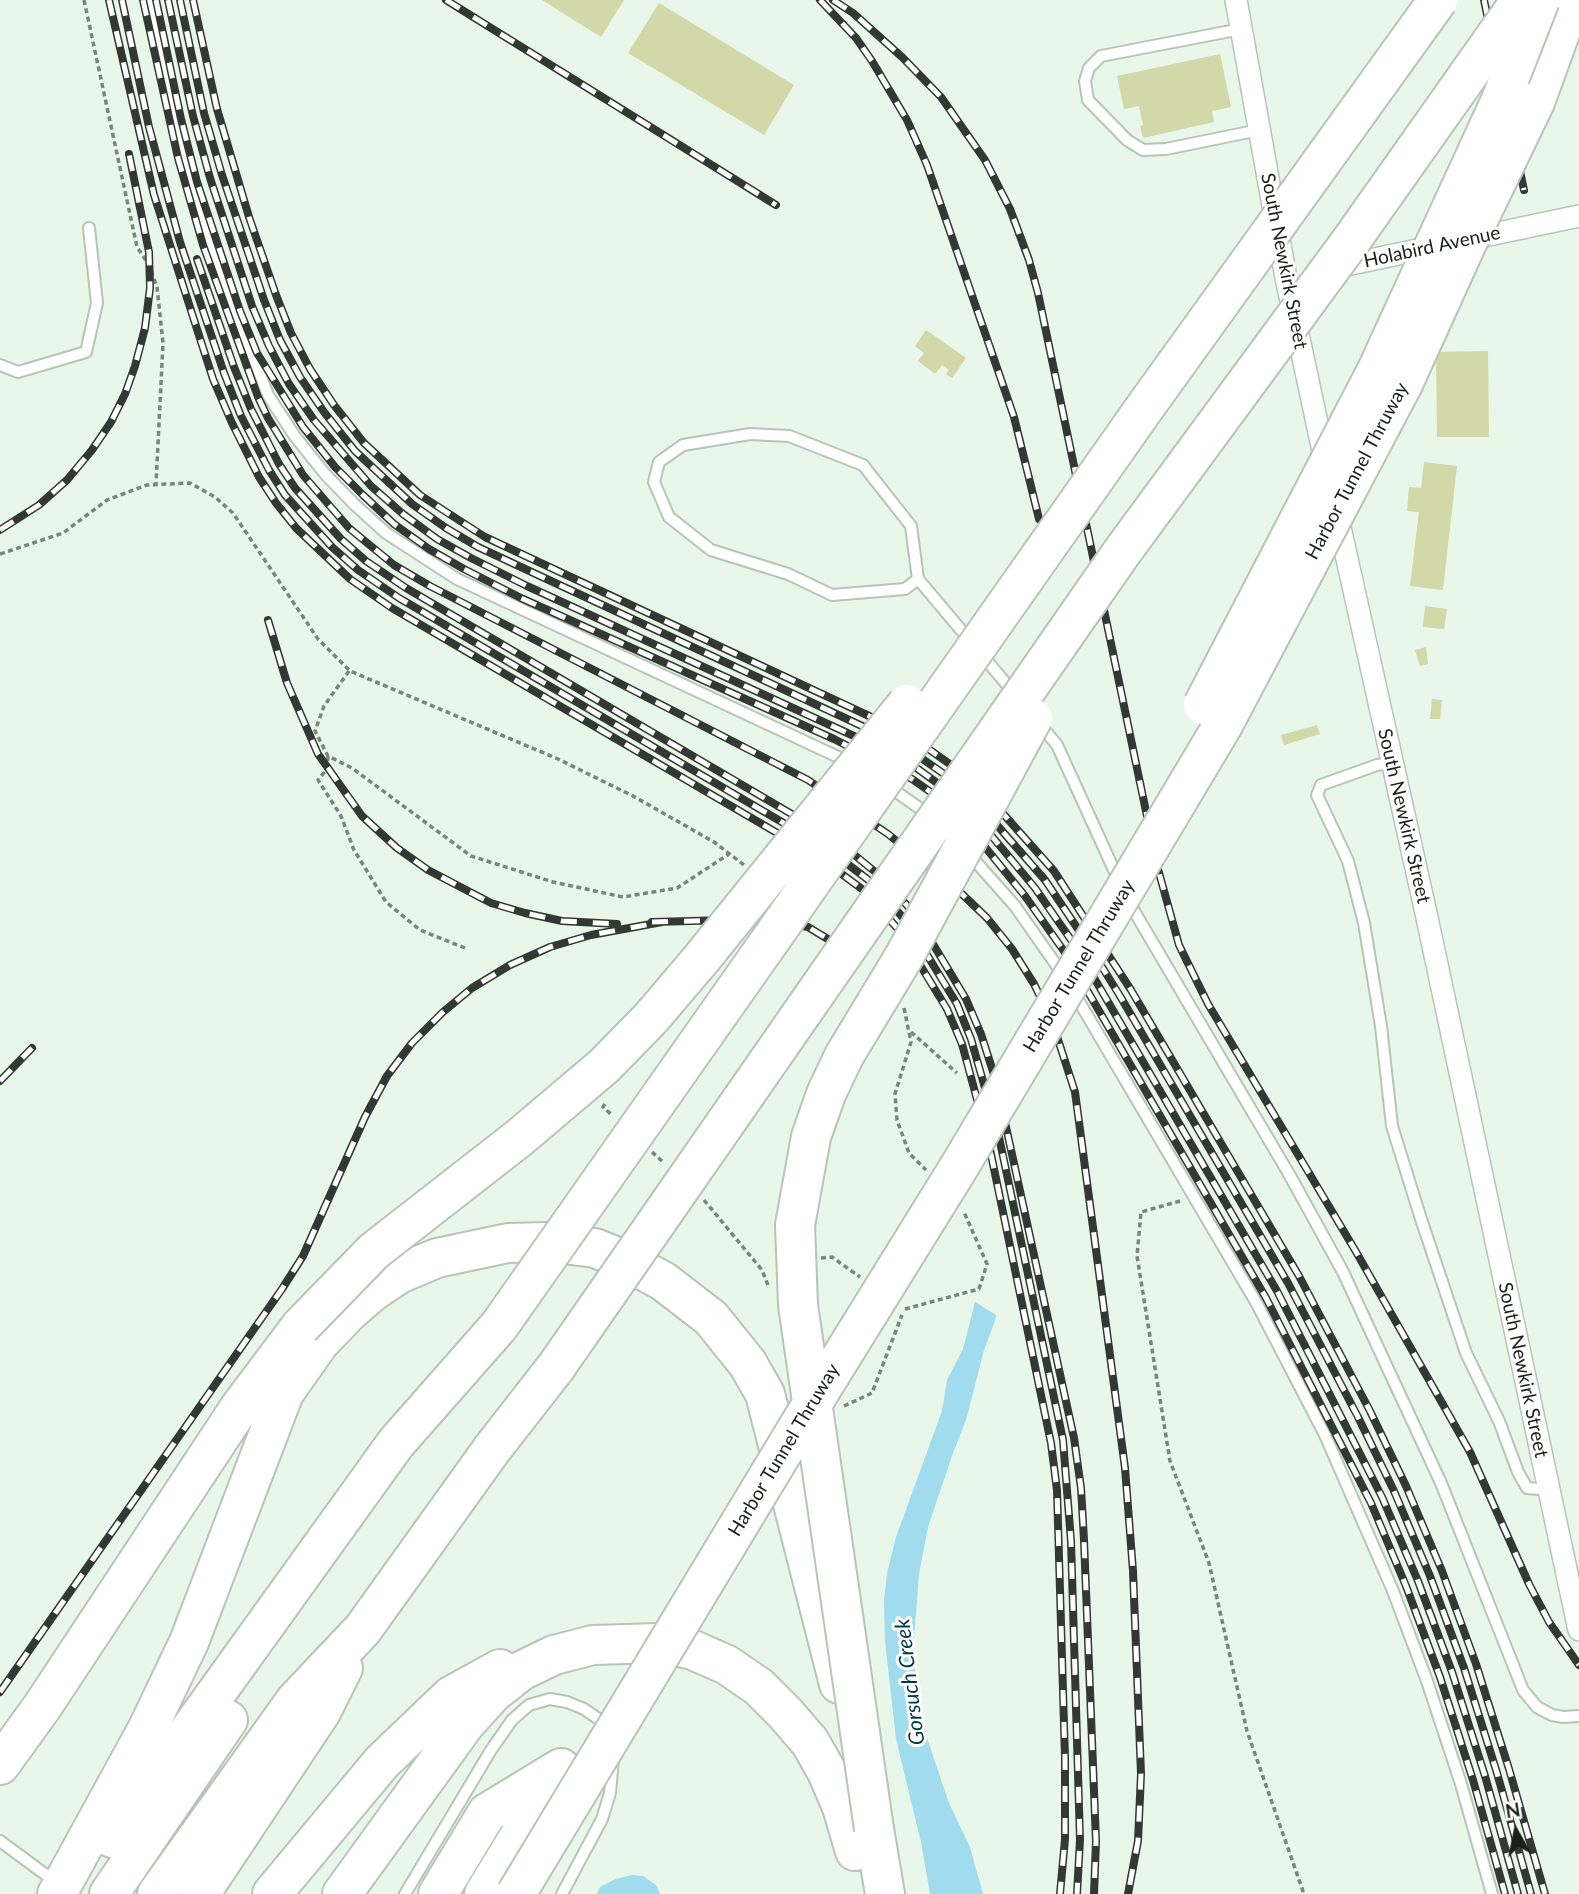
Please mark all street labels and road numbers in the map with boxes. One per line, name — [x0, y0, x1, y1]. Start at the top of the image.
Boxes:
street label: South Newkirk Street — [1256, 171, 1312, 351]
street label: Holabird Avenue — [1362, 221, 1502, 273]
street label: Harbor Tunnel Thruway — [1301, 379, 1413, 563]
street label: South Newkirk Street — [1373, 726, 1435, 906]
street label: Harbor Tunnel Thruway — [1018, 876, 1140, 1056]
street label: South Newkirk Street — [1493, 1280, 1553, 1460]
street label: Harbor Tunnel Thruway — [723, 1360, 845, 1540]

